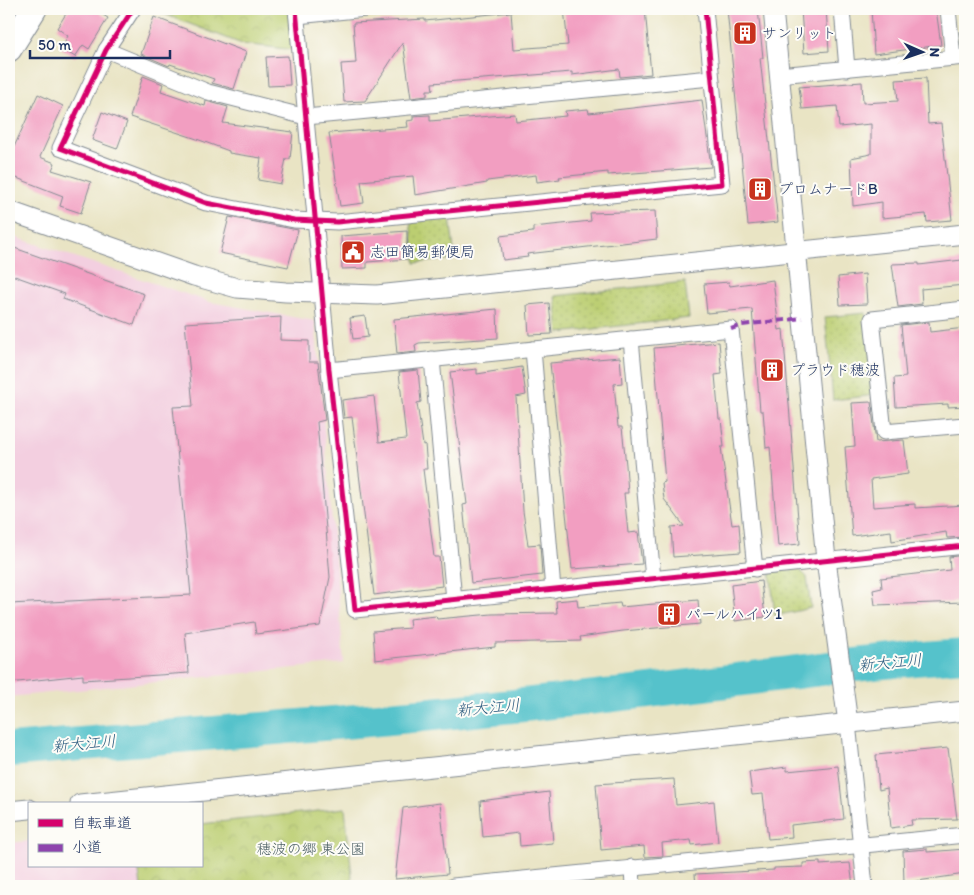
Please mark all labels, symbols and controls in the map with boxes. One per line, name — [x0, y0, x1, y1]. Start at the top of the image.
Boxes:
building icon: サンリット — [732, 20, 758, 46]
place label: サンリット — [762, 24, 837, 42]
scale bar — [30, 28, 170, 60]
north arrow — [896, 28, 946, 78]
text: 50 m — [38, 36, 71, 54]
text: N — [926, 47, 943, 57]
building icon: プロムナードB — [747, 176, 773, 202]
place label: プロムナードB — [778, 180, 878, 198]
public building icon: 志田簡易郵便局 — [340, 239, 366, 265]
place label: 志田簡易郵便局 — [370, 243, 475, 261]
building icon: プラウド穂波 — [759, 357, 785, 383]
place label: プラウド穂波 — [790, 361, 880, 379]
building icon: パールハイツ1 — [656, 601, 682, 627]
place label: パールハイツ1 — [686, 605, 782, 623]
water label: 新大江川 — [857, 650, 923, 675]
water label: 新大江川 — [455, 695, 521, 720]
water label: 新大江川 — [51, 731, 117, 756]
legend — [28, 802, 202, 868]
text: 自転車道 — [72, 814, 132, 832]
text: 小道 — [72, 838, 102, 856]
park label: 穂波の郷 東公園 — [257, 840, 365, 858]

